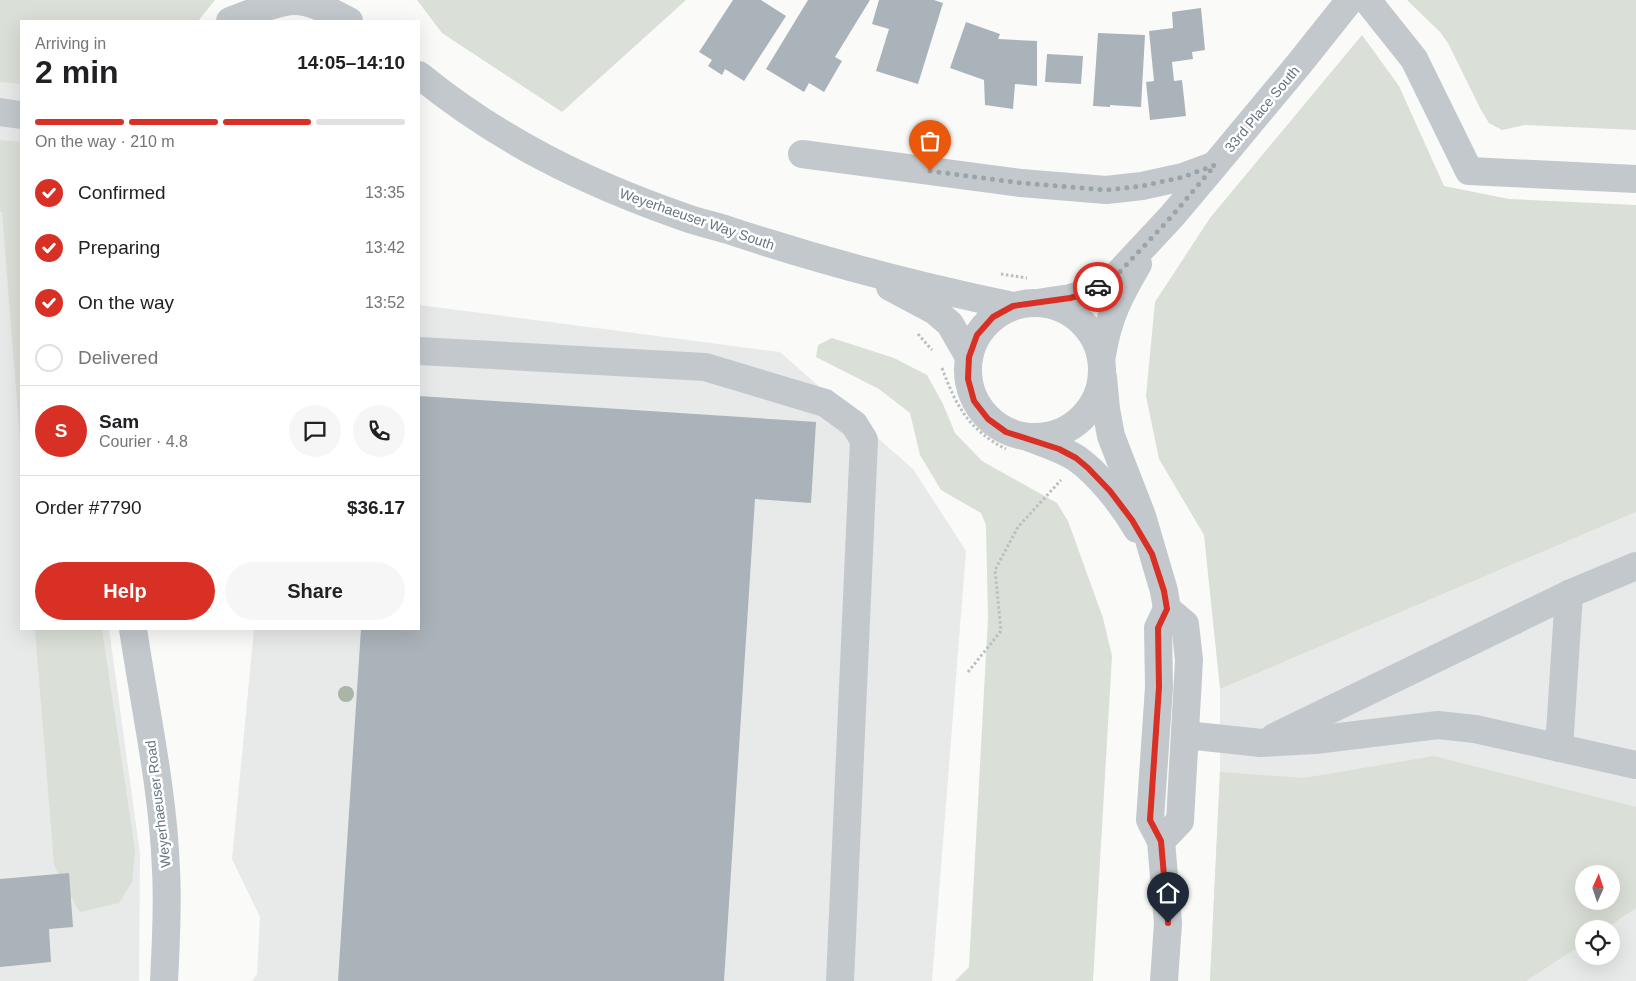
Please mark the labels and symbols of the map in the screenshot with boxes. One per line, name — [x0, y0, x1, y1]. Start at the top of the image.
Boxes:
street label: 33rd Place South — [1221, 63, 1303, 155]
pin — [909, 120, 951, 171]
street label: Weyerhaeuser Way South — [618, 185, 776, 253]
courier — [1073, 262, 1123, 312]
street label: Weyerhaeuser Road — [142, 739, 174, 869]
north arrow — [1575, 865, 1620, 910]
pin — [1147, 872, 1189, 923]

